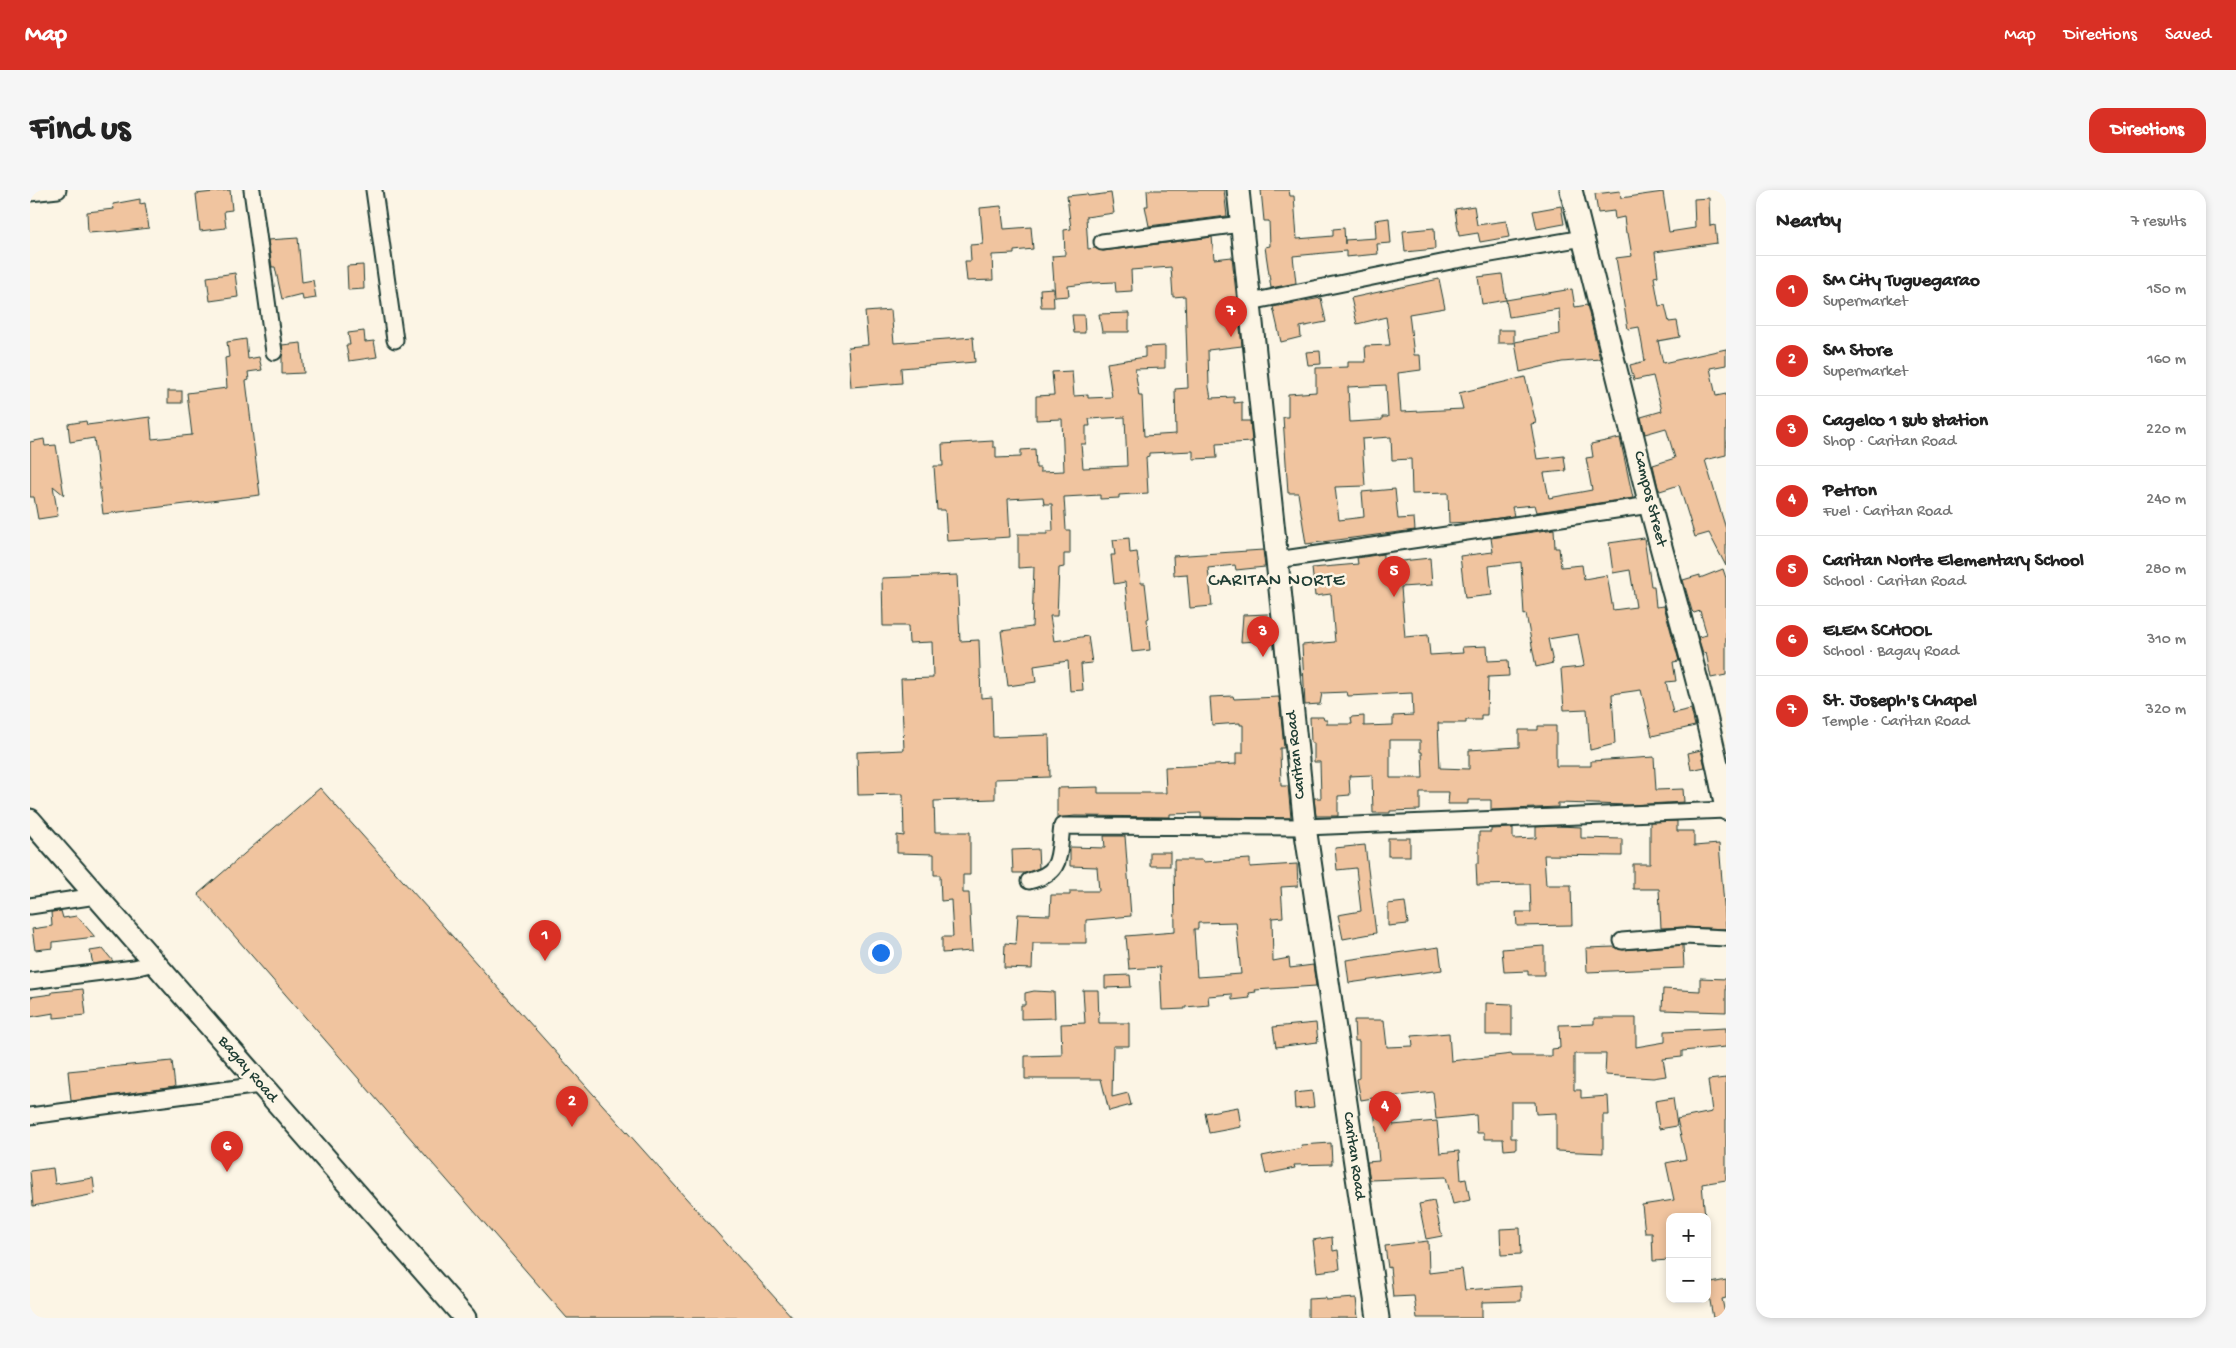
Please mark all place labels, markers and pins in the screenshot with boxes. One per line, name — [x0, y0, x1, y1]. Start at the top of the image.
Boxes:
pin: 7 — [1215, 296, 1247, 337]
pin: 5 — [1378, 556, 1410, 597]
pin: 3 — [1247, 616, 1279, 657]
pin: 1 — [529, 920, 561, 961]
pin: 2 — [556, 1086, 588, 1127]
pin: 4 — [1369, 1091, 1401, 1132]
pin: 6 — [211, 1131, 243, 1172]

